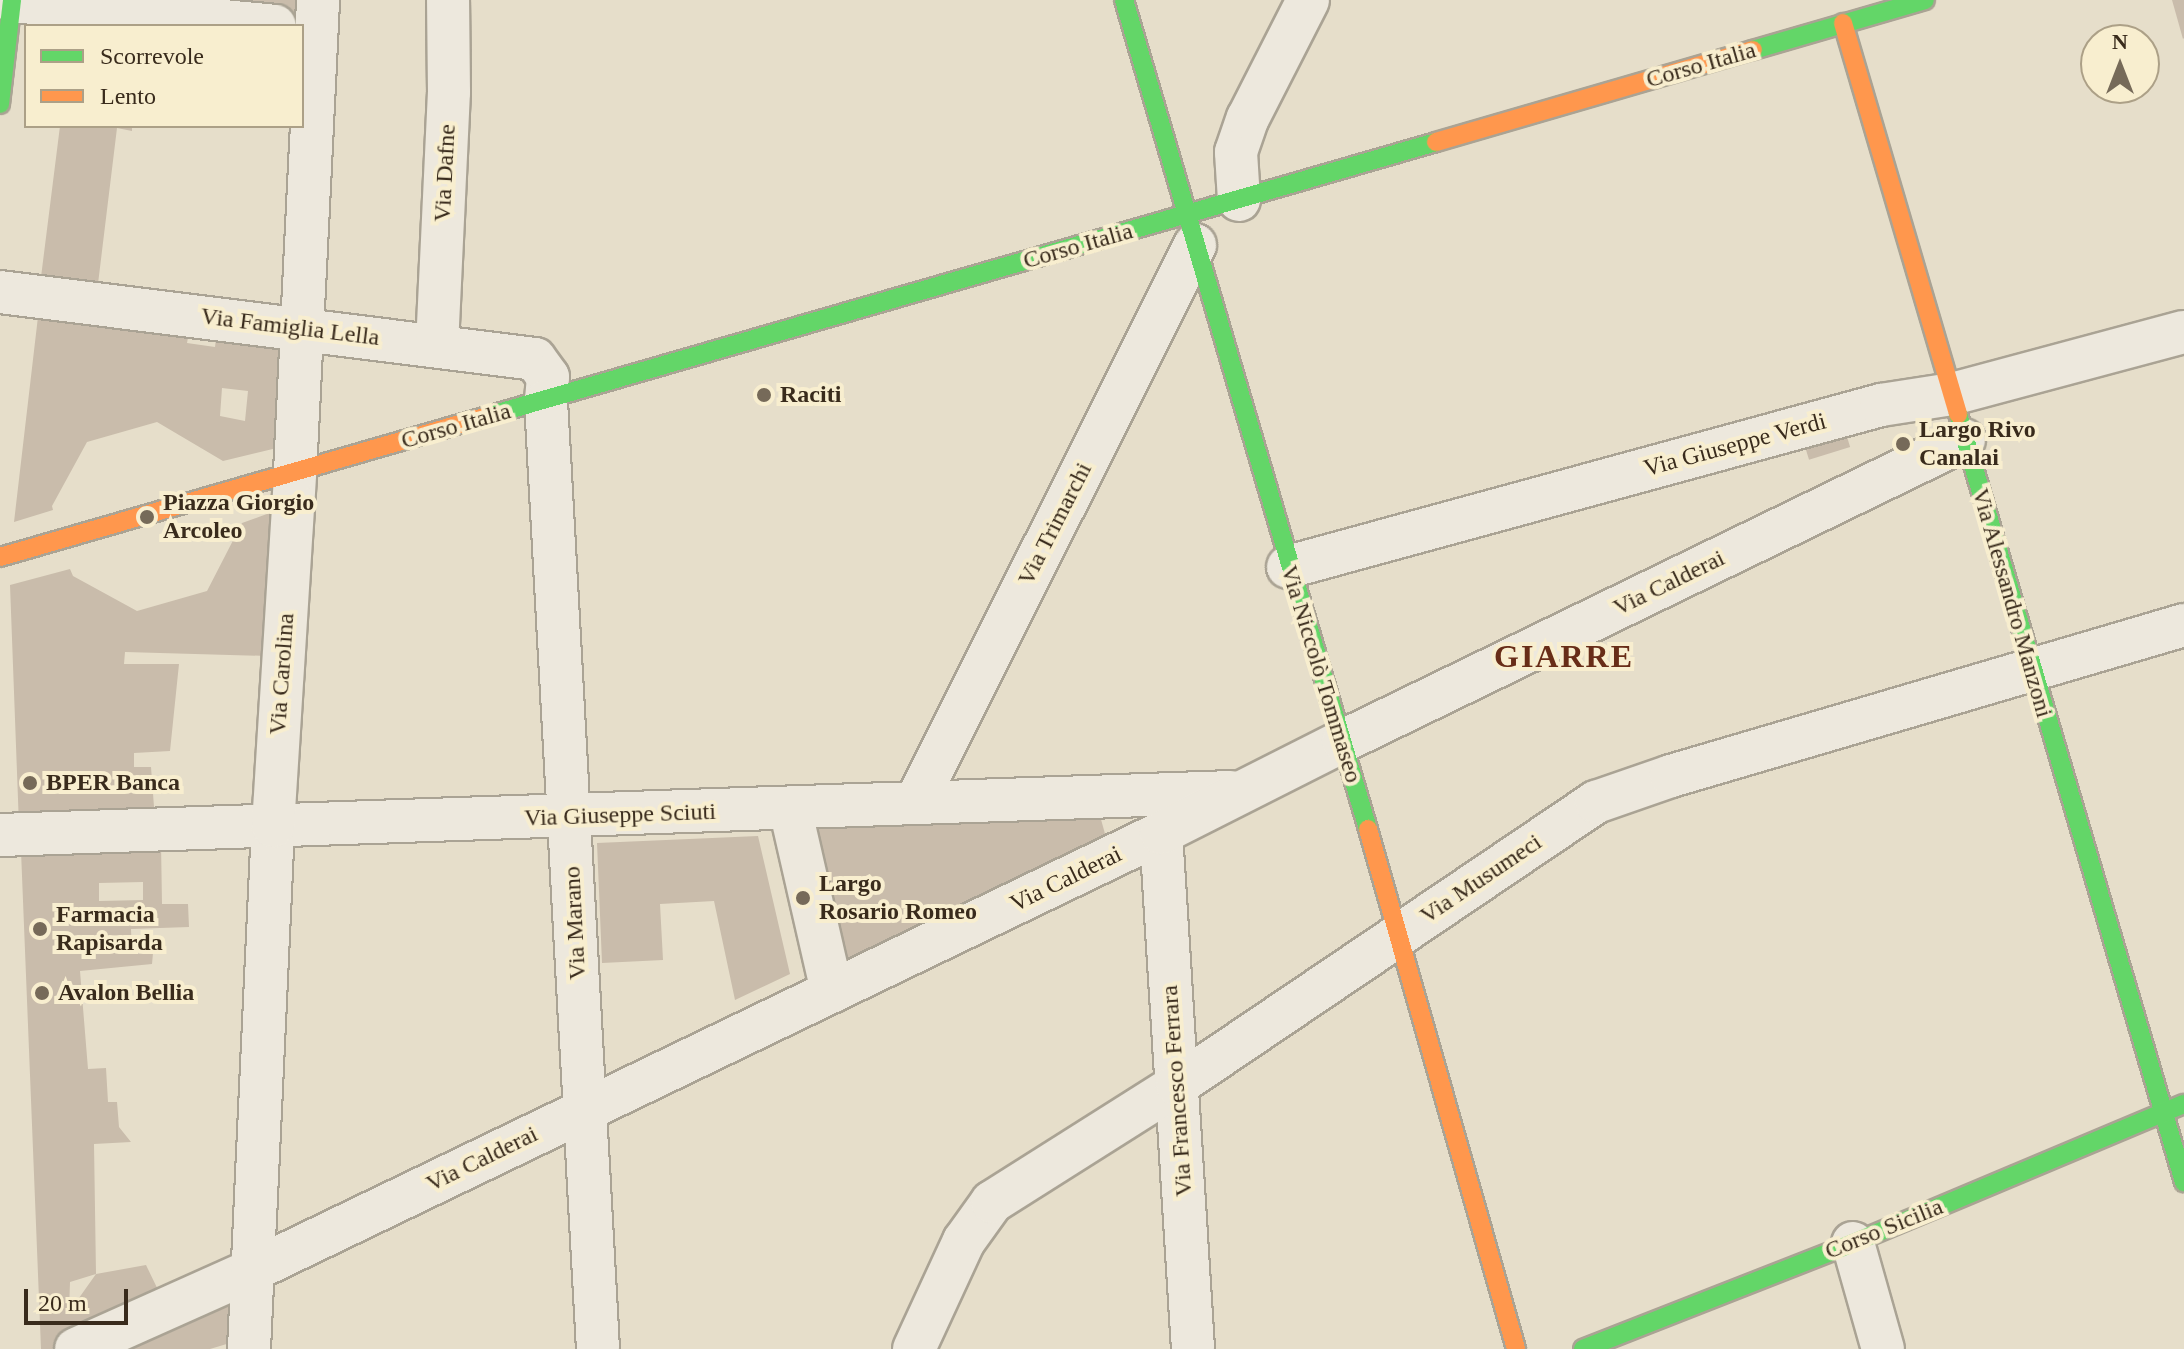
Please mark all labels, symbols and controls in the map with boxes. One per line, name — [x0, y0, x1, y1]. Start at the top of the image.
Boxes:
legend — [24, 24, 304, 128]
north arrow — [2080, 24, 2160, 104]
text: N — [2112, 29, 2128, 54]
street label: Corso Italia — [1643, 36, 1759, 94]
text: Scorrevole — [100, 43, 204, 69]
text: Lento — [100, 83, 156, 109]
street label: Via Dafne — [428, 123, 462, 223]
street label: Corso Italia — [1020, 217, 1136, 275]
street label: Via Famiglia Lella — [199, 302, 381, 352]
place label: Raciti — [780, 381, 841, 409]
marker: Raciti — [755, 386, 773, 404]
street label: Corso Italia — [398, 397, 514, 455]
street label: Via Giuseppe Verdi — [1641, 407, 1829, 483]
place label: Largo Rivo Canalai — [1919, 416, 2036, 472]
marker: Largo Rivo Canalai — [1894, 435, 1912, 453]
street label: Via Trimarchi — [1012, 458, 1098, 590]
street label: Via Alessandro Manzoni — [1965, 484, 2059, 722]
place label: Piazza Giorgio Arcoleo — [163, 489, 314, 545]
marker: Piazza Giorgio Arcoleo — [138, 508, 156, 526]
street label: Via Calderai — [1609, 544, 1729, 622]
street label: Via Niccolò Tommaseo — [1274, 562, 1368, 786]
street label: Via Carolina — [263, 612, 301, 736]
district label: GIARRE — [1494, 637, 1634, 675]
place label: BPER Banca — [46, 769, 180, 797]
marker: BPER Banca — [21, 774, 39, 792]
street label: Via Giuseppe Sciuti — [524, 797, 716, 833]
street label: Via Musumeci — [1415, 828, 1547, 930]
street label: Via Calderai — [1006, 840, 1126, 918]
street label: Via Marano — [558, 865, 592, 981]
place label: Largo Rosario Romeo — [819, 870, 977, 926]
marker: Largo Rosario Romeo — [794, 889, 812, 907]
place label: Farmacia Rapisarda — [56, 901, 163, 957]
marker: Farmacia Rapisarda — [31, 920, 49, 938]
place label: Avalon Bellia — [58, 979, 194, 1007]
marker: Avalon Bellia — [33, 984, 51, 1002]
street label: Via Francesco Ferrara — [1155, 984, 1199, 1198]
street label: Via Calderai — [422, 1120, 542, 1198]
street label: Corso Sicilia — [1821, 1192, 1947, 1266]
scale bar — [28, 1273, 132, 1323]
text: 20 m — [38, 1290, 87, 1316]

